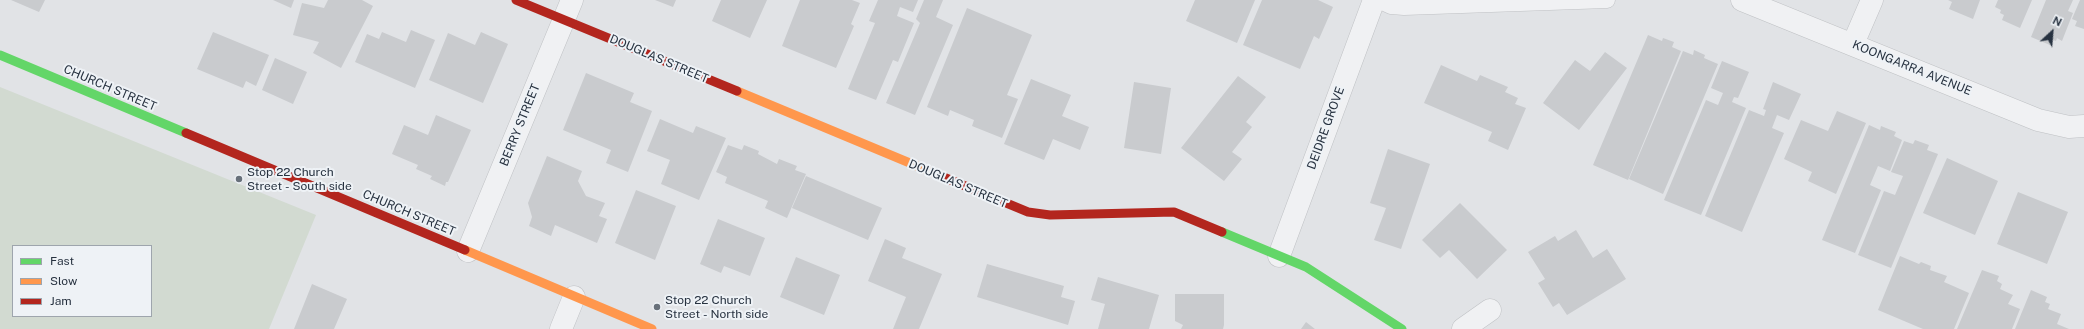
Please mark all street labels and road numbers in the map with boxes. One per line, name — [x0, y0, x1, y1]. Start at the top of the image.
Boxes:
street label: DOUGLAS STREET — [607, 32, 711, 86]
street label: KOONGARRA AVENUE — [1850, 37, 1974, 99]
street label: CHURCH STREET — [61, 62, 159, 114]
street label: BERRY STREET — [497, 82, 543, 168]
street label: DEIDRE GROVE — [1304, 85, 1348, 171]
street label: DOUGLAS STREET — [906, 157, 1010, 211]
street label: CHURCH STREET — [360, 187, 458, 239]

